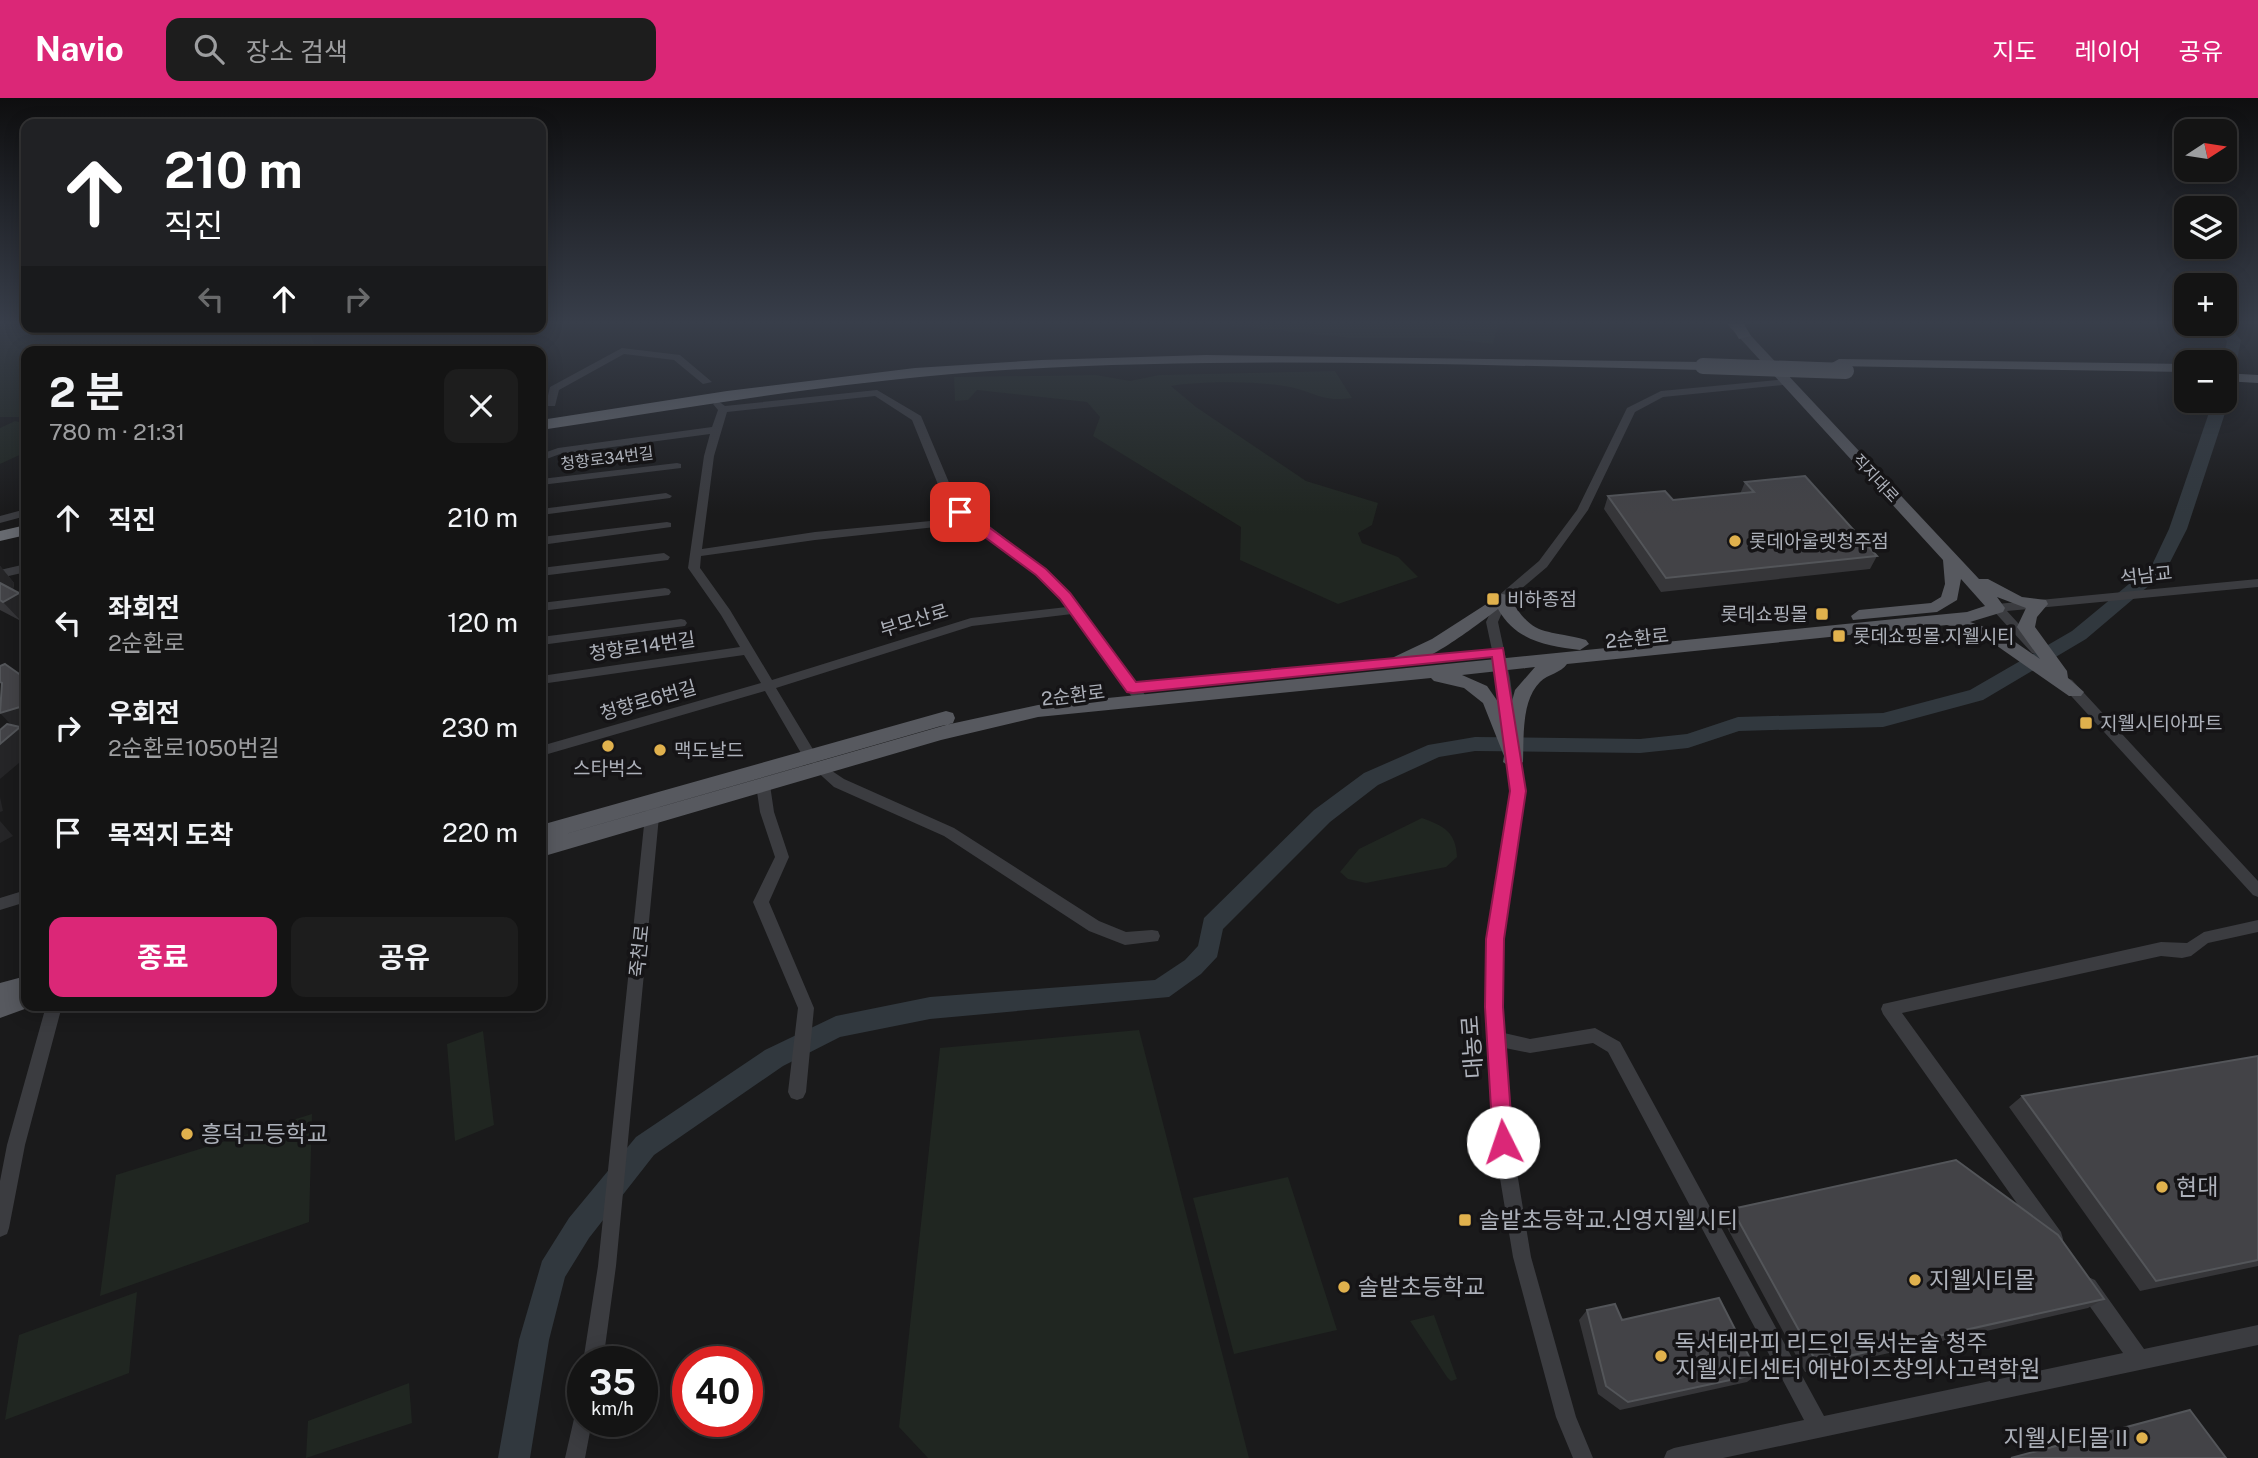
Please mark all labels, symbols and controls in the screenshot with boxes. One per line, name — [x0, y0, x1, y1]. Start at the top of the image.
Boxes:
search box — [166, 18, 656, 81]
text: Navio — [35, 30, 124, 68]
icon: search — [190, 30, 228, 68]
text: 장소 검색 — [246, 36, 348, 67]
text: 지도 — [1992, 37, 2037, 65]
text: 레이어 — [2075, 37, 2141, 65]
text: 공유 — [2179, 37, 2223, 65]
north arrow — [2174, 119, 2236, 182]
map controls — [2174, 119, 2237, 413]
text: 210 m — [164, 141, 303, 199]
icon: ahead — [49, 147, 140, 238]
button: layers — [2174, 196, 2237, 259]
text: 직진 — [164, 207, 223, 244]
button: + — [2174, 273, 2237, 336]
icon: left — [192, 280, 230, 318]
icon: ahead — [265, 280, 303, 318]
icon: right — [338, 280, 376, 318]
button: − — [2174, 350, 2237, 413]
text: 2 분 — [49, 367, 124, 416]
button: close — [444, 369, 518, 443]
text: 780 m · 21:31 — [49, 418, 185, 445]
street label: 청향로34번길 — [559, 443, 655, 474]
street label: 직지대로 — [1849, 450, 1903, 507]
pin — [930, 482, 990, 542]
icon: arrive — [941, 493, 979, 531]
icon: ahead — [49, 499, 87, 537]
text: 210 m — [447, 502, 518, 533]
text: 직진 — [108, 504, 156, 535]
place label: 롯데아울렛청주점 — [1749, 530, 1889, 552]
marker: 롯데아울렛청주점 — [1727, 533, 1743, 549]
street label: 석남교 — [2119, 561, 2173, 589]
place label: 비하종점 — [1507, 588, 1577, 610]
marker: 비하종점 — [1485, 591, 1501, 607]
text: 좌회전 — [108, 592, 180, 623]
street label: 부모산로 — [877, 599, 951, 641]
place label: 롯데쇼핑몰 — [1721, 603, 1808, 625]
icon: left — [49, 604, 87, 642]
marker: 롯데쇼핑몰 — [1814, 606, 1830, 622]
text: 120 m — [447, 607, 518, 638]
street label: 2순환로 — [1604, 624, 1670, 652]
place label: 롯데쇼핑몰.지웰시티 — [1853, 625, 2015, 647]
street label: 청향로14번길 — [587, 628, 697, 664]
marker: 롯데쇼핑몰.지웰시티 — [1831, 628, 1847, 644]
text: 2순환로 — [108, 629, 185, 656]
street label: 청향로6번길 — [597, 676, 699, 724]
street label: 2순환로 — [1040, 680, 1106, 710]
text: 우회전 — [108, 697, 180, 728]
icon: right — [49, 709, 87, 747]
text: 230 m — [442, 712, 518, 743]
place label: 지웰시티아파트 — [2100, 712, 2222, 734]
marker: 지웰시티아파트 — [2078, 715, 2094, 731]
text: 2순환로1050번길 — [108, 734, 280, 761]
marker: 스타벅스 — [600, 738, 616, 754]
place label: 맥도날드 — [674, 739, 744, 761]
marker: 맥도날드 — [652, 742, 668, 758]
place label: 스타벅스 — [573, 757, 643, 779]
icon: arrive — [49, 814, 87, 852]
text: 220 m — [442, 817, 518, 848]
text: 목적지 도착 — [108, 819, 233, 850]
button: 종료 — [49, 917, 277, 997]
button: 공유 — [291, 917, 518, 997]
street label: 죽천로 — [625, 924, 653, 978]
street label: 대농로 — [1456, 1014, 1487, 1080]
position arrow — [1466, 1105, 1540, 1179]
place label: 흥덕고등학교 — [201, 1120, 328, 1147]
marker: 흥덕고등학교 — [179, 1126, 195, 1142]
place label: 현대 — [2176, 1173, 2218, 1200]
marker: 현대 — [2154, 1179, 2170, 1195]
place label: 솔밭초등학교.신영지웰시티 — [1479, 1206, 1738, 1233]
marker: 솔밭초등학교.신영지웰시티 — [1457, 1212, 1473, 1228]
place label: 지웰시티몰 — [1929, 1266, 2035, 1293]
marker: 지웰시티몰 — [1907, 1272, 1923, 1288]
place label: 솔밭초등학교 — [1358, 1273, 1485, 1300]
marker: 솔밭초등학교 — [1336, 1279, 1352, 1295]
place label: 독서테라피 리드인 독서논술 청주 지웰시티센터 에반이즈창의사고력학원 — [1675, 1329, 2040, 1382]
speed limit sign: 40 — [672, 1346, 763, 1437]
marker: 독서테라피 리드인 독서논술 청주 지웰시티센터 에반이즈창의사고력학원 — [1653, 1348, 1669, 1364]
text: 35 — [589, 1362, 636, 1403]
text: km/h — [591, 1398, 634, 1419]
place label: 지웰시티몰 II — [2004, 1424, 2128, 1451]
marker: 지웰시티몰 II — [2134, 1430, 2150, 1446]

